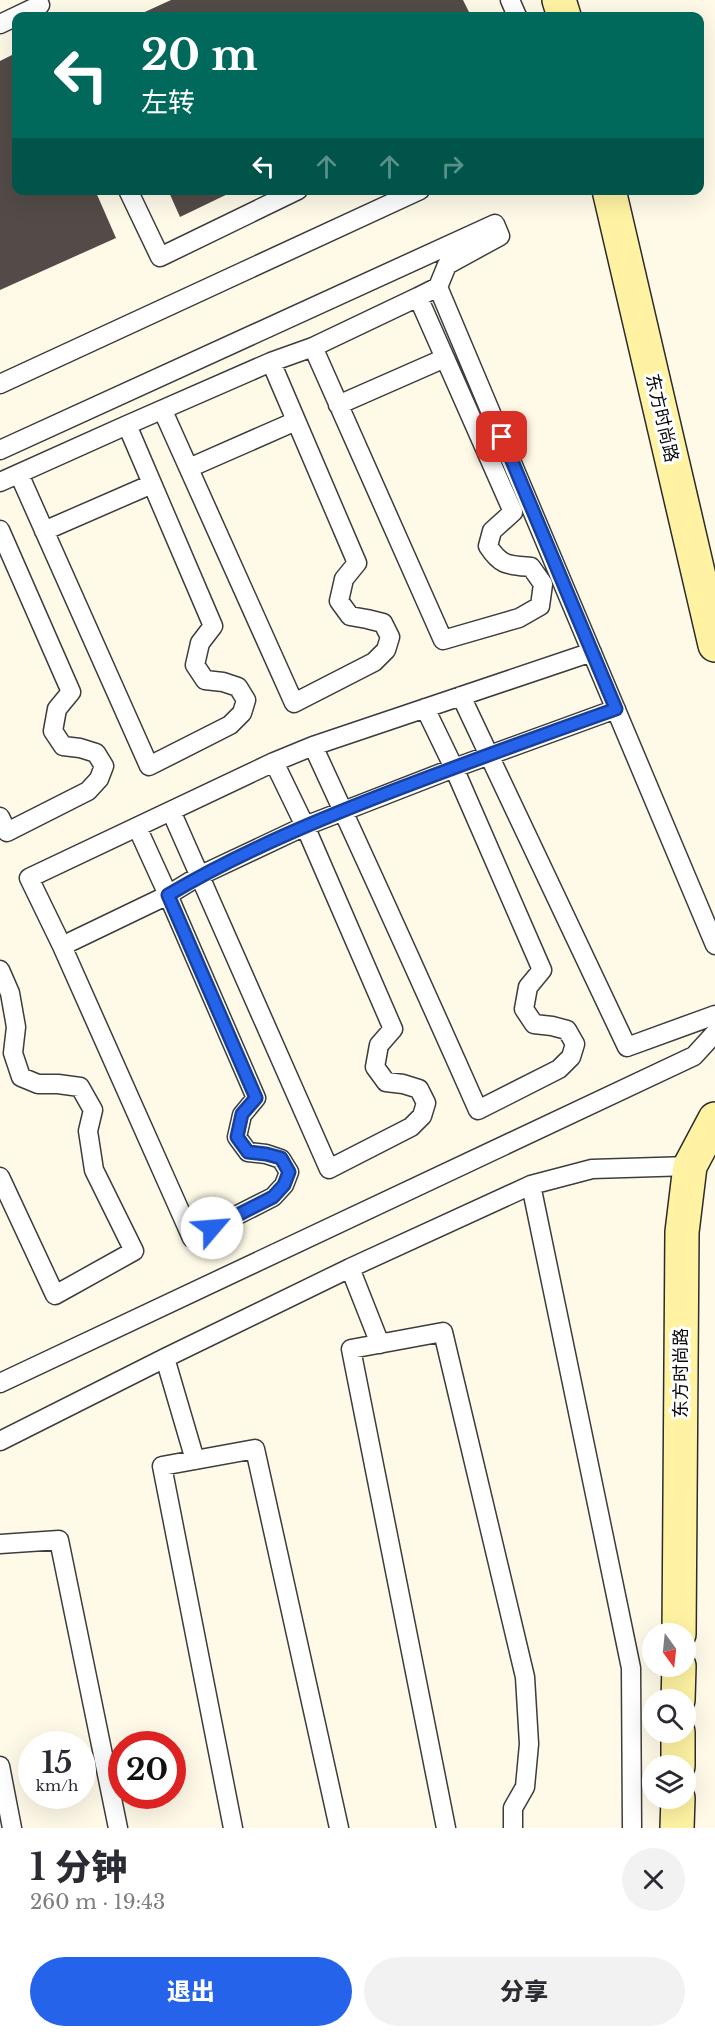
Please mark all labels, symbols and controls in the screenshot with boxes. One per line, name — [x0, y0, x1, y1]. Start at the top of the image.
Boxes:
text: 20 m — [141, 29, 258, 81]
icon: left — [42, 36, 120, 114]
text: 左转 — [141, 86, 195, 119]
icon: left — [247, 150, 280, 183]
icon: ahead — [310, 150, 343, 183]
icon: ahead — [373, 150, 406, 183]
icon: right — [436, 150, 469, 183]
street label: 东方时尚路 — [641, 372, 683, 464]
pin — [476, 411, 527, 462]
icon: arrive — [485, 420, 518, 453]
position arrow — [180, 1196, 244, 1260]
street label: 东方时尚路 — [670, 1328, 692, 1418]
north arrow — [642, 1623, 696, 1677]
map controls — [642, 1623, 696, 1809]
button: search — [642, 1689, 696, 1743]
speed limit sign: 20 — [108, 1731, 186, 1809]
text: 15 — [42, 1744, 72, 1781]
button: layers — [642, 1755, 696, 1809]
text: km/h — [36, 1776, 78, 1795]
text: 1 分钟 — [30, 1845, 127, 1890]
button: close — [622, 1848, 685, 1911]
text: 260 m · 19:43 — [30, 1890, 165, 1914]
button: 退出 — [30, 1957, 352, 2026]
button: 分享 — [364, 1957, 685, 2026]

